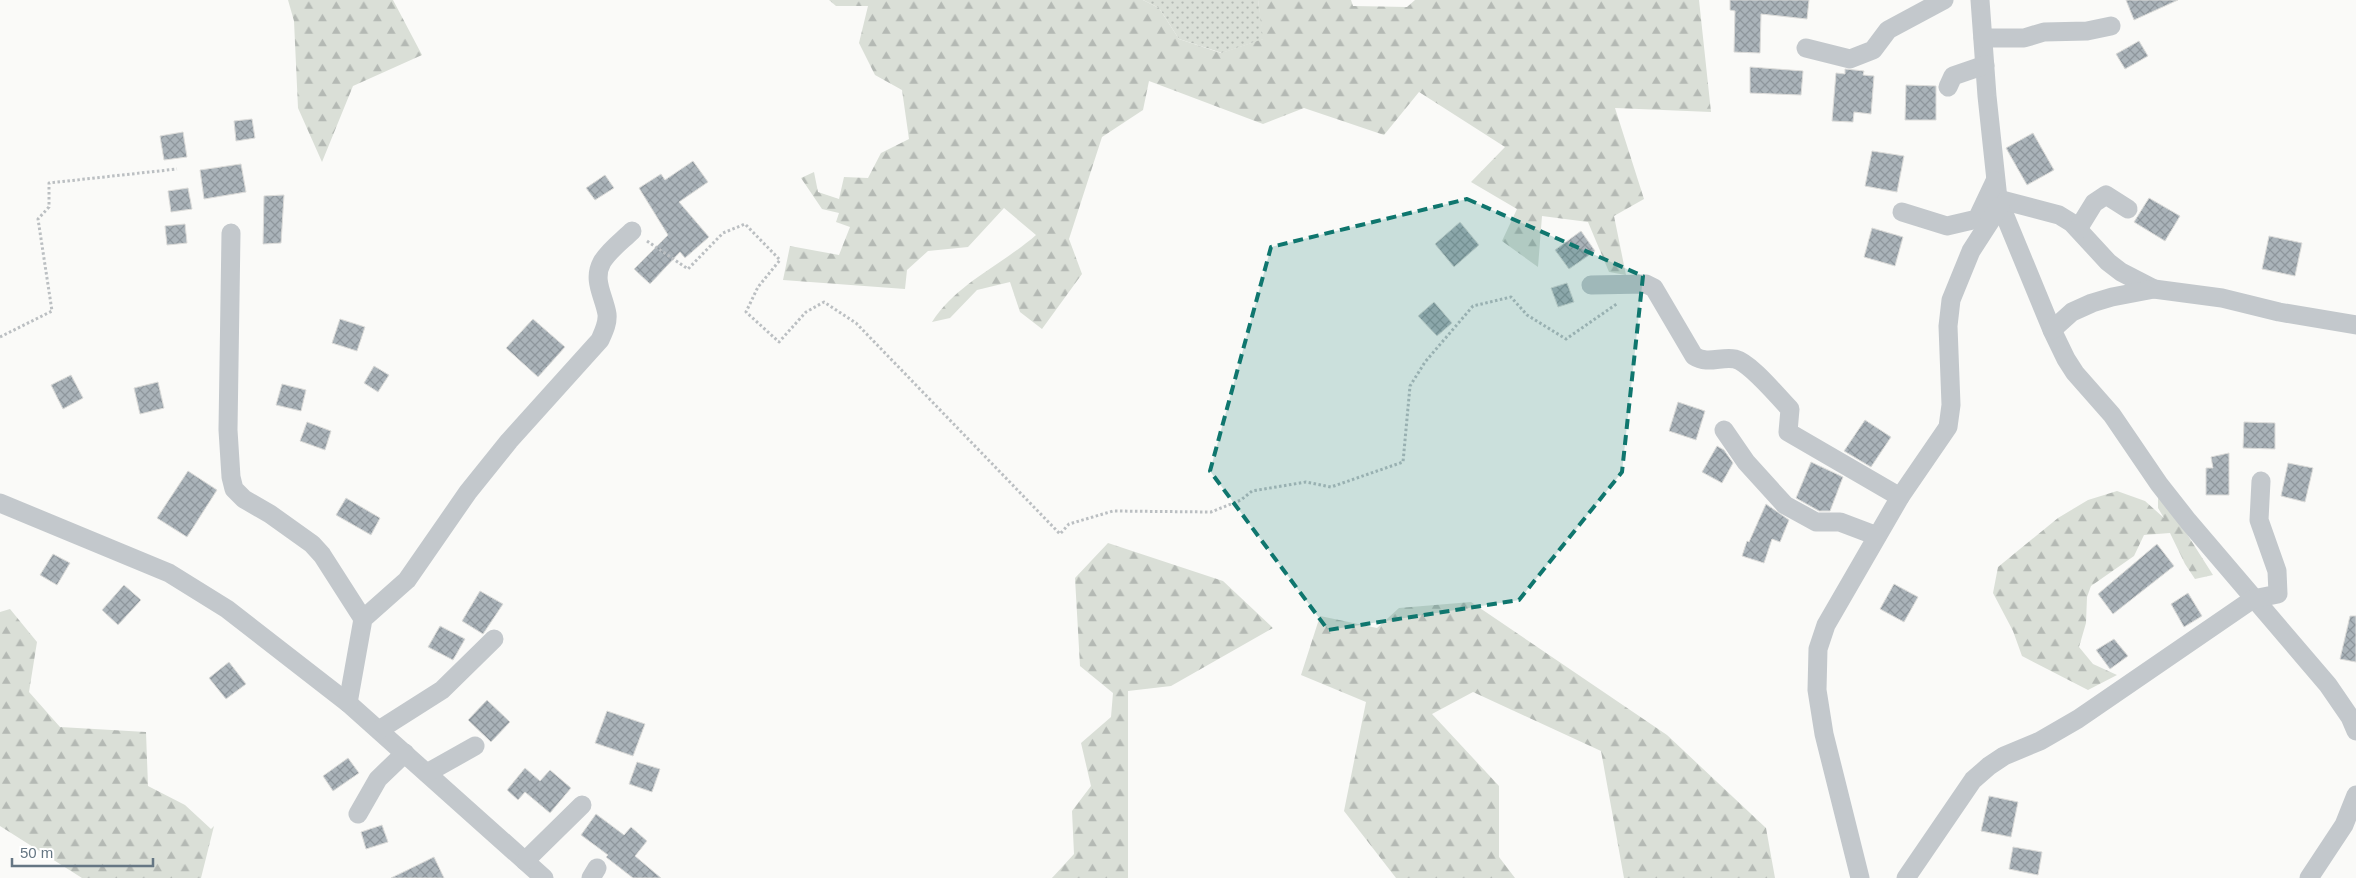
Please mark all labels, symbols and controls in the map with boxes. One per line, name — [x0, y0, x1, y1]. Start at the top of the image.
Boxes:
scale bar — [12, 836, 154, 868]
text: 50 m — [20, 844, 53, 861]

